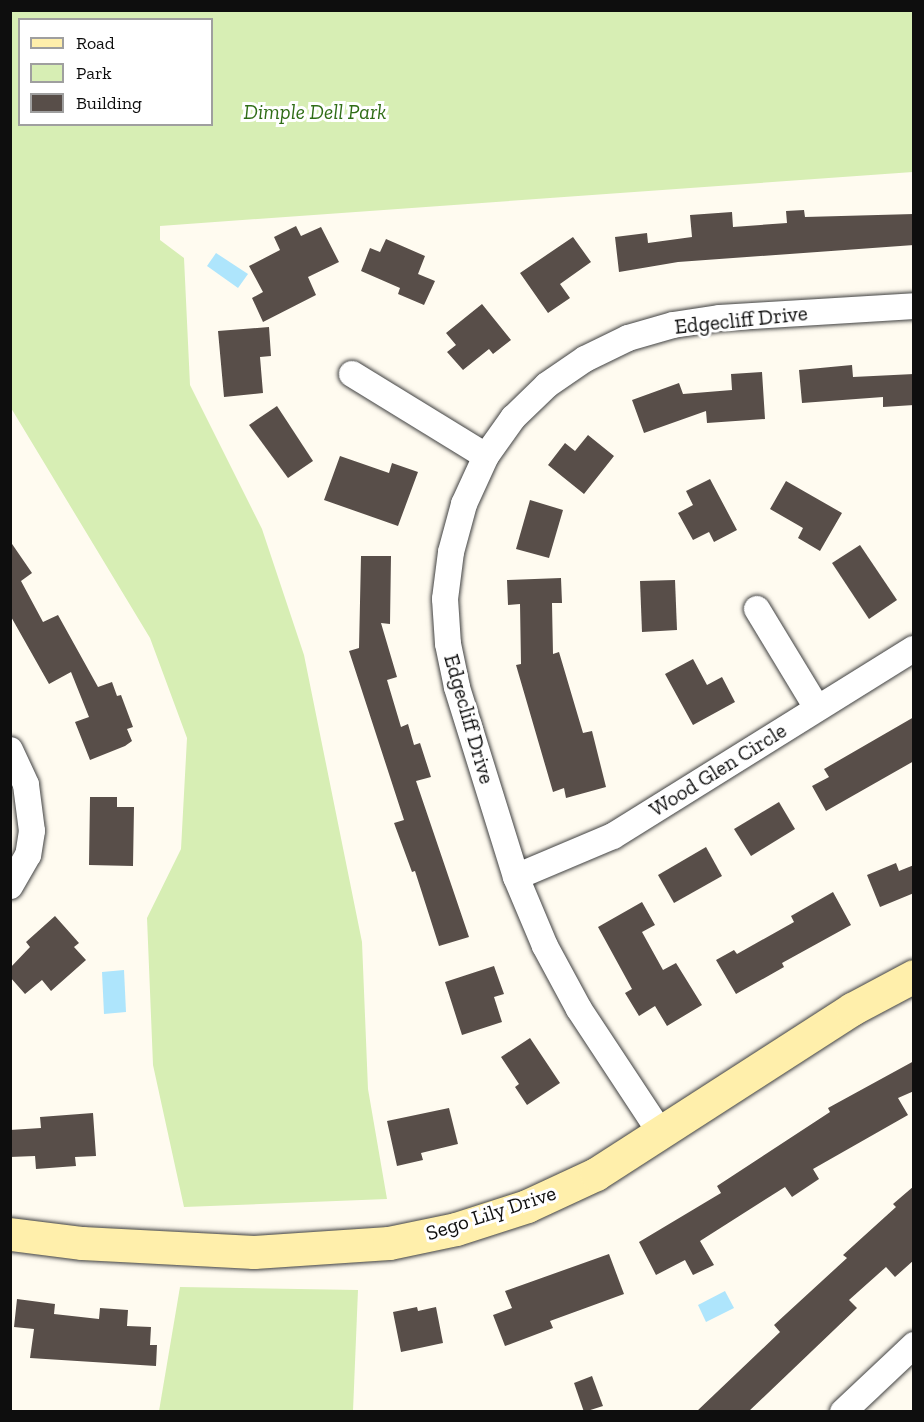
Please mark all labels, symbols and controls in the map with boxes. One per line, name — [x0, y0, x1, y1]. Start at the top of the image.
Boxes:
legend — [18, 18, 213, 126]
text: Road — [76, 32, 115, 54]
text: Park — [76, 62, 112, 84]
text: Building — [76, 92, 142, 114]
park label: Dimple Dell Park — [244, 99, 386, 125]
street label: Edgecliff Drive — [673, 300, 809, 340]
street label: Edgecliff Drive — [438, 651, 500, 787]
street label: Wood Glen Circle — [645, 718, 791, 822]
street label: Sego Lily Drive — [423, 1180, 559, 1246]

